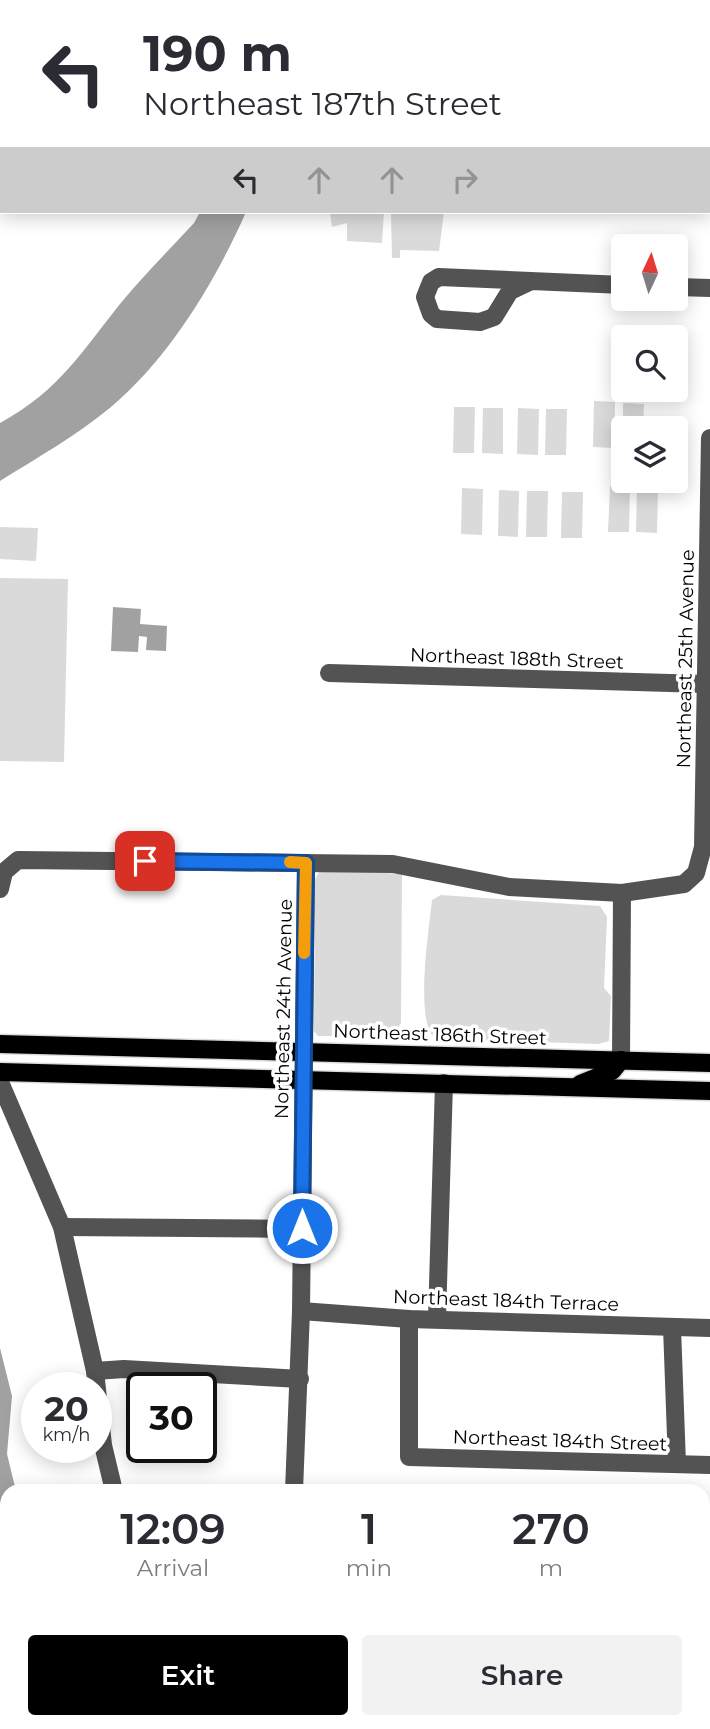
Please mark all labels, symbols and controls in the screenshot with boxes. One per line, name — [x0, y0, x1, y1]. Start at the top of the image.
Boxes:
text: 190 m — [143, 24, 292, 83]
icon: left — [28, 28, 119, 119]
text: Northeast 187th Street — [143, 84, 502, 123]
icon: left — [227, 161, 265, 199]
icon: ahead — [300, 161, 338, 199]
icon: ahead — [373, 161, 411, 199]
icon: right — [446, 161, 484, 199]
north arrow — [611, 234, 688, 312]
map controls — [611, 234, 688, 493]
button: search — [611, 325, 688, 402]
button: layers — [611, 416, 688, 493]
street label: Northeast 25th Avenue — [672, 549, 699, 769]
street label: Northeast 188th Street — [410, 643, 625, 674]
pin — [115, 831, 175, 891]
icon: arrive — [126, 842, 164, 880]
street label: Northeast 24th Avenue — [270, 899, 297, 1119]
street label: Northeast 186th Street — [333, 1019, 547, 1050]
position arrow — [265, 1191, 339, 1265]
street label: Northeast 184th Terrace — [393, 1285, 619, 1316]
speed limit sign: 30 — [126, 1372, 217, 1463]
text: 20 — [44, 1387, 89, 1430]
text: km/h — [42, 1424, 91, 1446]
street label: Northeast 184th Street — [452, 1425, 668, 1456]
text: 12:09 — [120, 1503, 226, 1555]
text: 1 — [361, 1503, 377, 1555]
text: 270 — [512, 1503, 590, 1555]
text: Arrival — [137, 1554, 209, 1582]
text: min — [346, 1554, 392, 1582]
text: m — [539, 1554, 563, 1582]
button: Exit — [28, 1635, 348, 1715]
button: Share — [362, 1635, 682, 1715]

